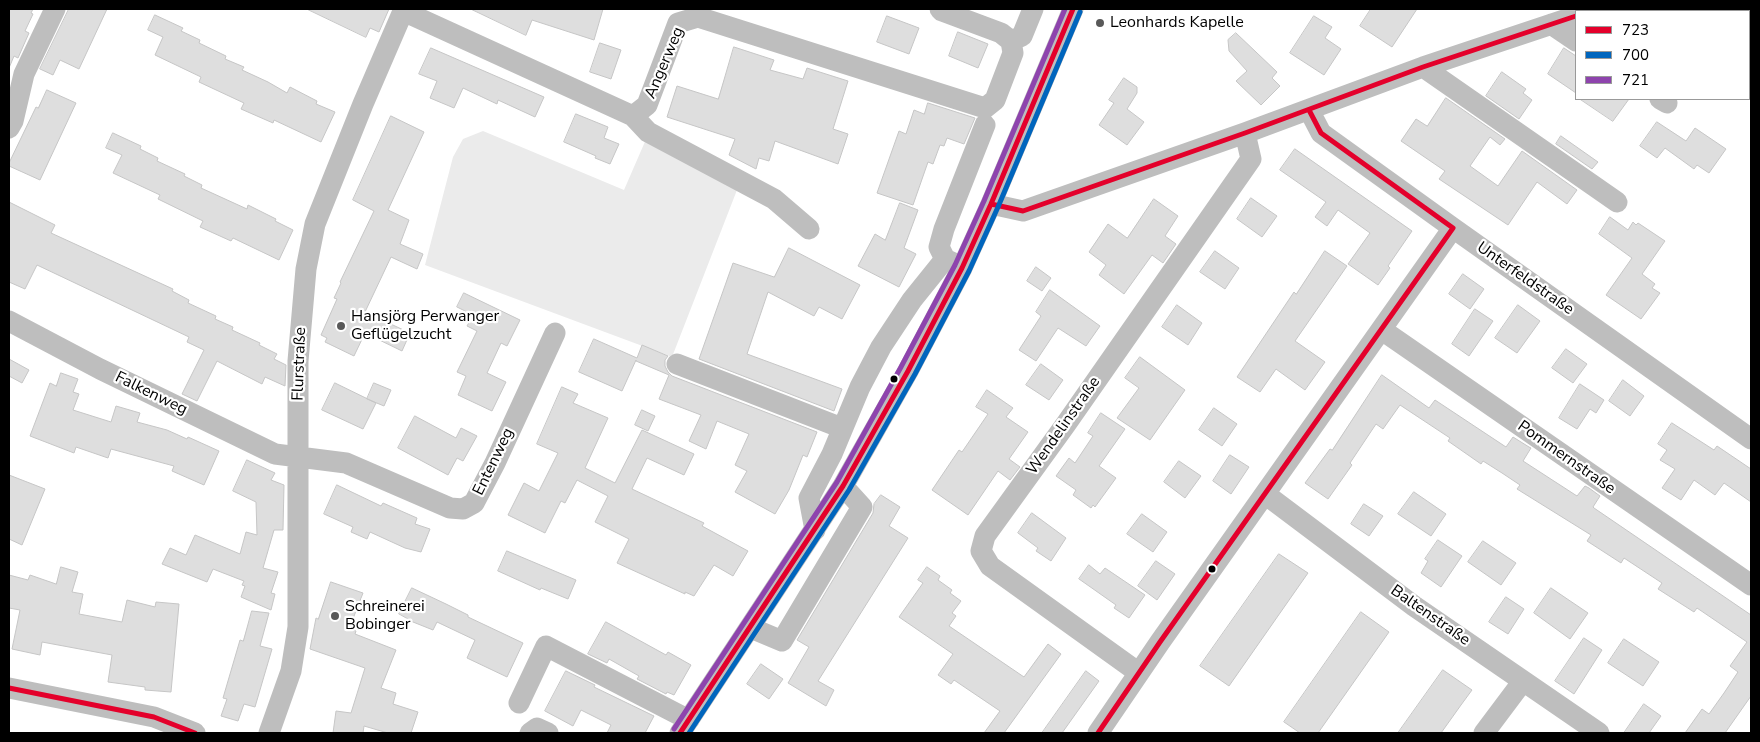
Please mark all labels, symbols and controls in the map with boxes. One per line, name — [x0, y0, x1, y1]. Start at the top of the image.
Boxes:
legend — [1575, 10, 1750, 100]
place label: Leonhards Kapelle — [1110, 13, 1244, 33]
marker: Leonhards Kapelle — [1094, 17, 1106, 29]
text: 723 — [1622, 20, 1649, 40]
street label: Angerweg — [641, 24, 689, 102]
text: 700 — [1622, 45, 1649, 65]
text: 721 — [1622, 70, 1649, 90]
street label: Unterfeldstraße — [1473, 238, 1577, 320]
place label: Hansjörg Perwanger Geflügelzucht — [351, 307, 499, 345]
marker: Hansjörg Perwanger Geflügelzucht — [335, 320, 347, 332]
street label: Flurstraße — [289, 327, 311, 401]
street label: Falkenweg — [112, 368, 190, 420]
street label: Wendelinstraße — [1023, 373, 1105, 479]
unlabelled marker — [889, 374, 899, 384]
street label: Pommernstraße — [1513, 417, 1619, 499]
street label: Entenweg — [469, 425, 519, 499]
unlabelled marker — [1207, 564, 1217, 574]
street label: Baltenstraße — [1387, 582, 1473, 650]
place label: Schreinerei Bobinger — [345, 597, 425, 635]
marker: Schreinerei Bobinger — [329, 610, 341, 622]

